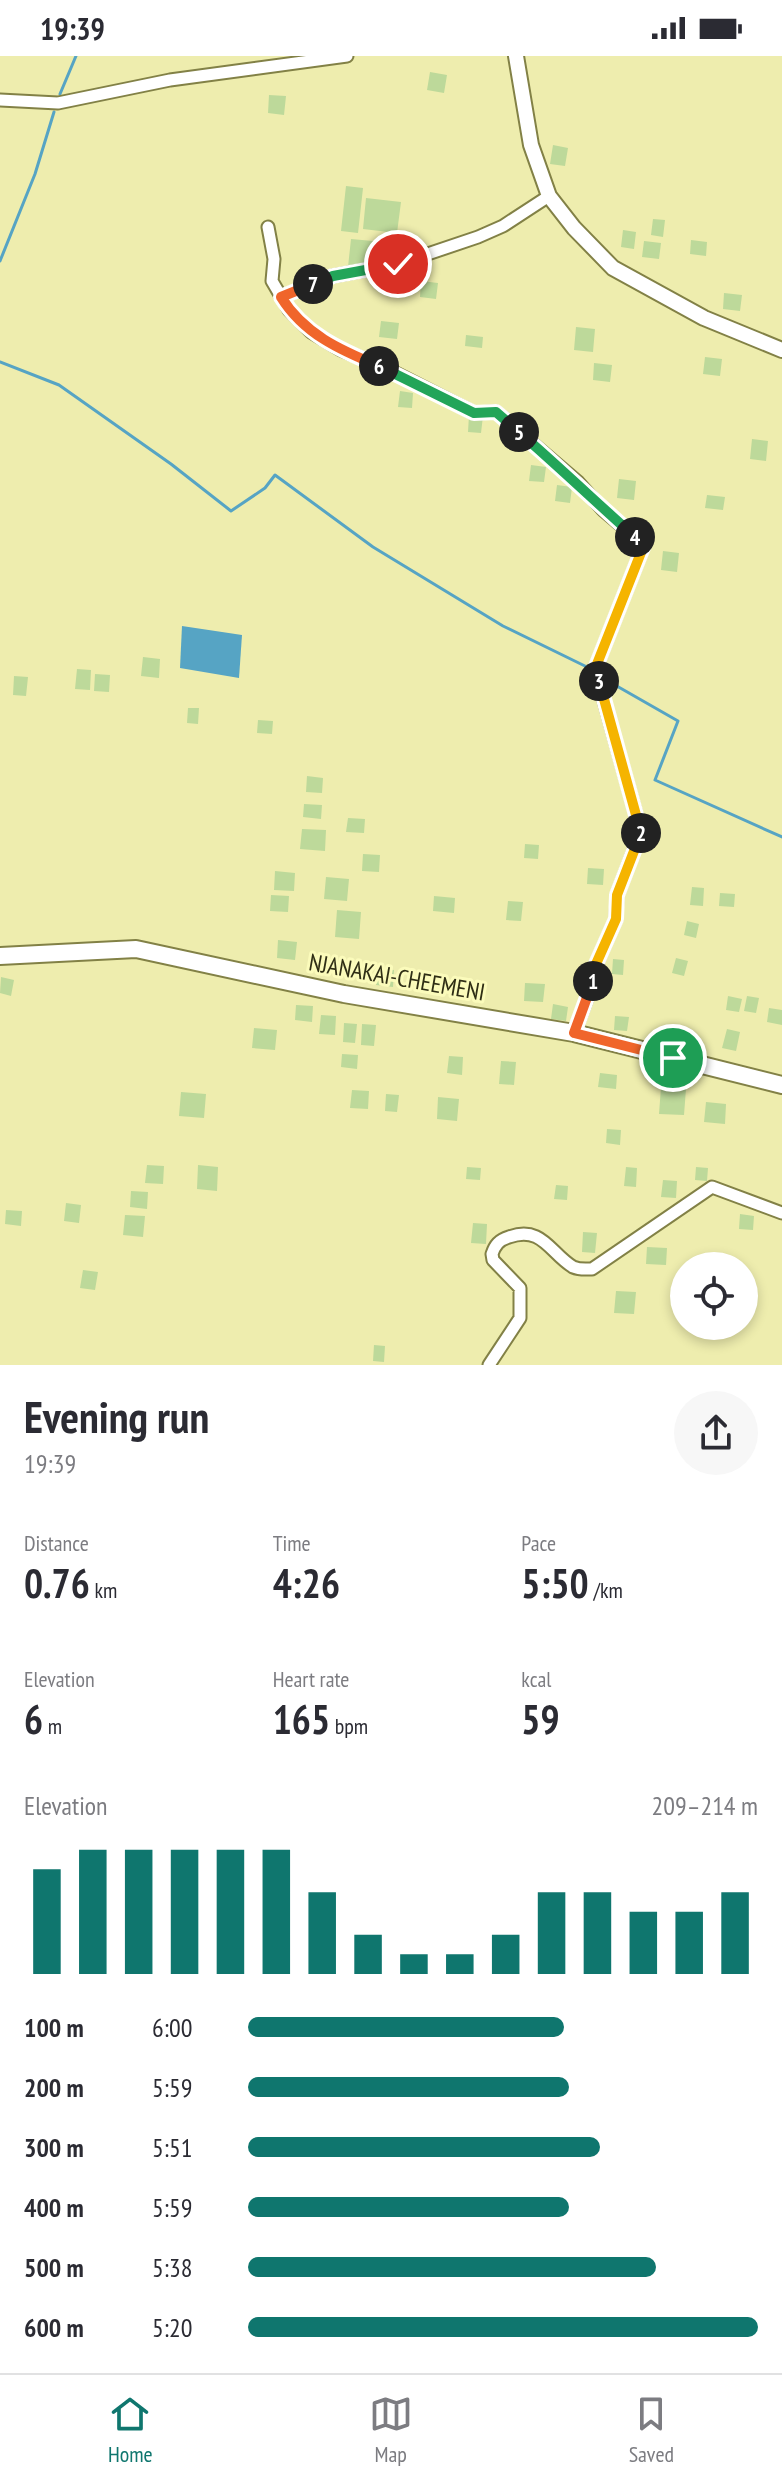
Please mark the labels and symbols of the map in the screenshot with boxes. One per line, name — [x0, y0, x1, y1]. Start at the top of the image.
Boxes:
pin — [364, 230, 432, 298]
pin: 7 — [293, 264, 333, 304]
pin: 6 — [359, 346, 399, 386]
pin: 5 — [499, 412, 539, 452]
pin: 4 — [615, 517, 655, 557]
pin: 3 — [579, 661, 619, 701]
pin: 2 — [621, 813, 661, 853]
street label: NJANAKAI-CHEEMENI — [307, 946, 487, 1008]
pin: 1 — [573, 961, 613, 1001]
pin — [639, 1024, 707, 1092]

